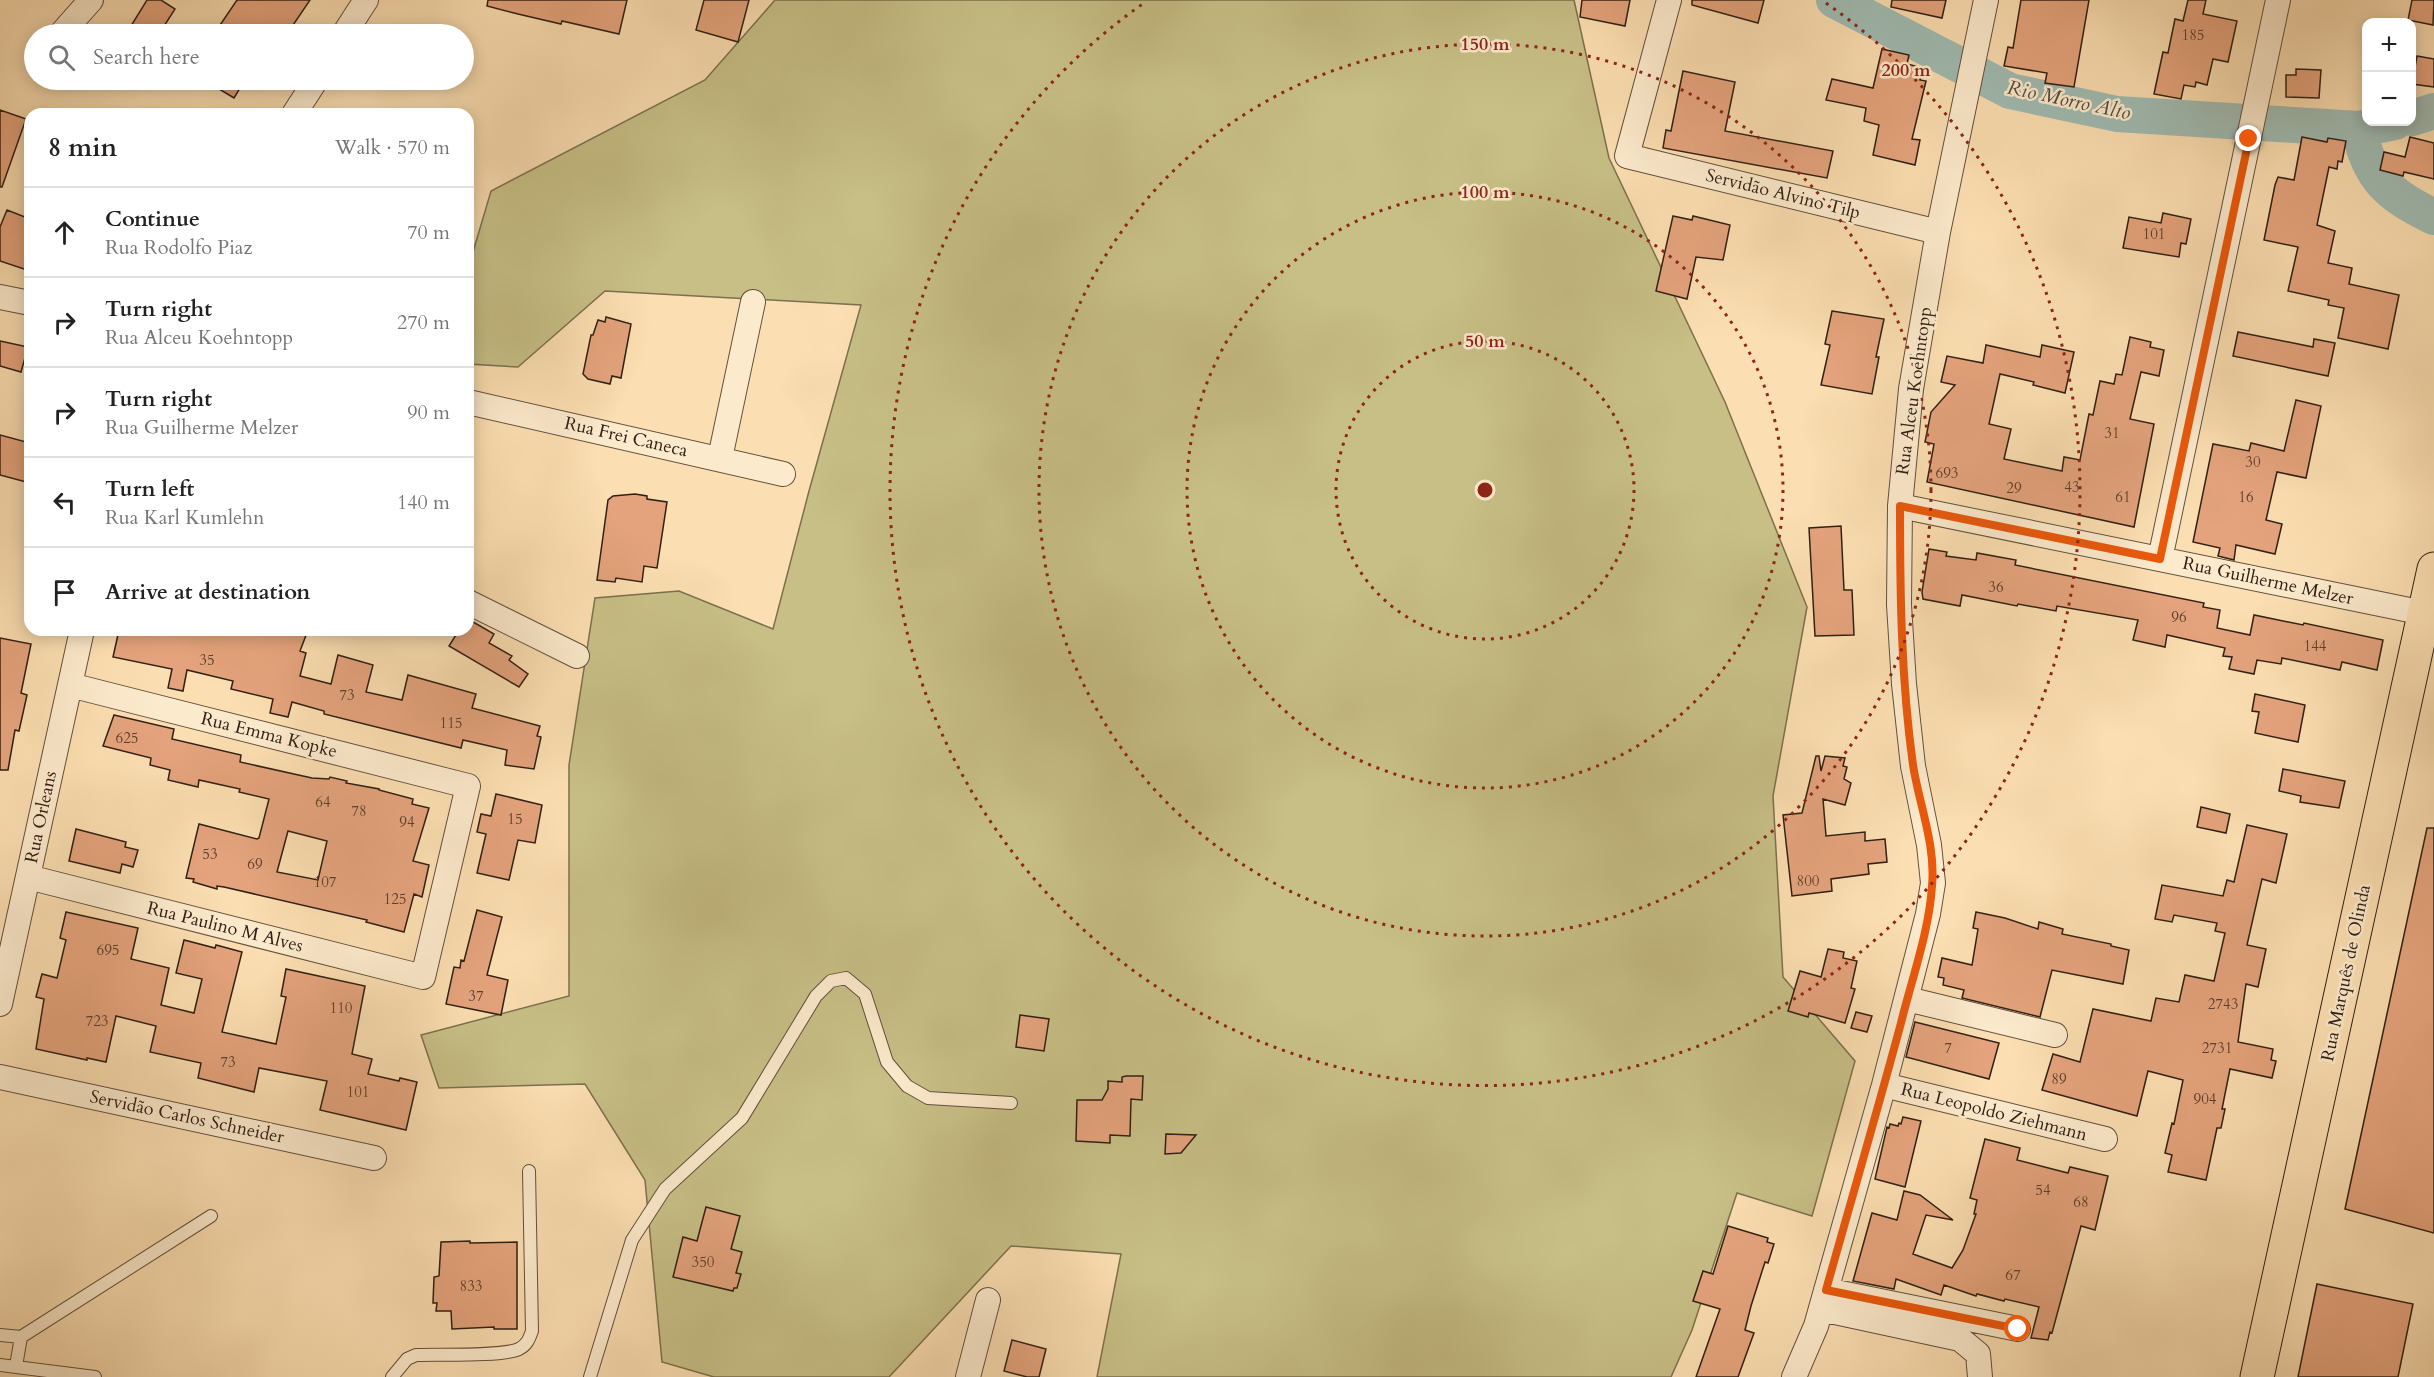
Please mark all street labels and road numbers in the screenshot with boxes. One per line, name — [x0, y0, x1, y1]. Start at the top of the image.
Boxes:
street label: Servidão Alvino Tilp — [1703, 163, 1863, 225]
street label: Rua Alceu Koehntopp — [1890, 305, 1938, 477]
street label: Rua Frei Caneca — [562, 411, 690, 463]
street label: Rua Guilherme Melzer — [2180, 551, 2356, 611]
street label: Rua Emma Kopke — [198, 706, 340, 764]
street label: Rua Orleans — [19, 768, 63, 866]
street label: Rua Marquês de Olinda — [2315, 882, 2377, 1064]
street label: Rua Paulino M Alves — [144, 895, 306, 959]
street label: Rua Leopoldo Ziehmann — [1898, 1077, 2091, 1147]
street label: Servidão Carlos Schneider — [88, 1084, 287, 1150]

